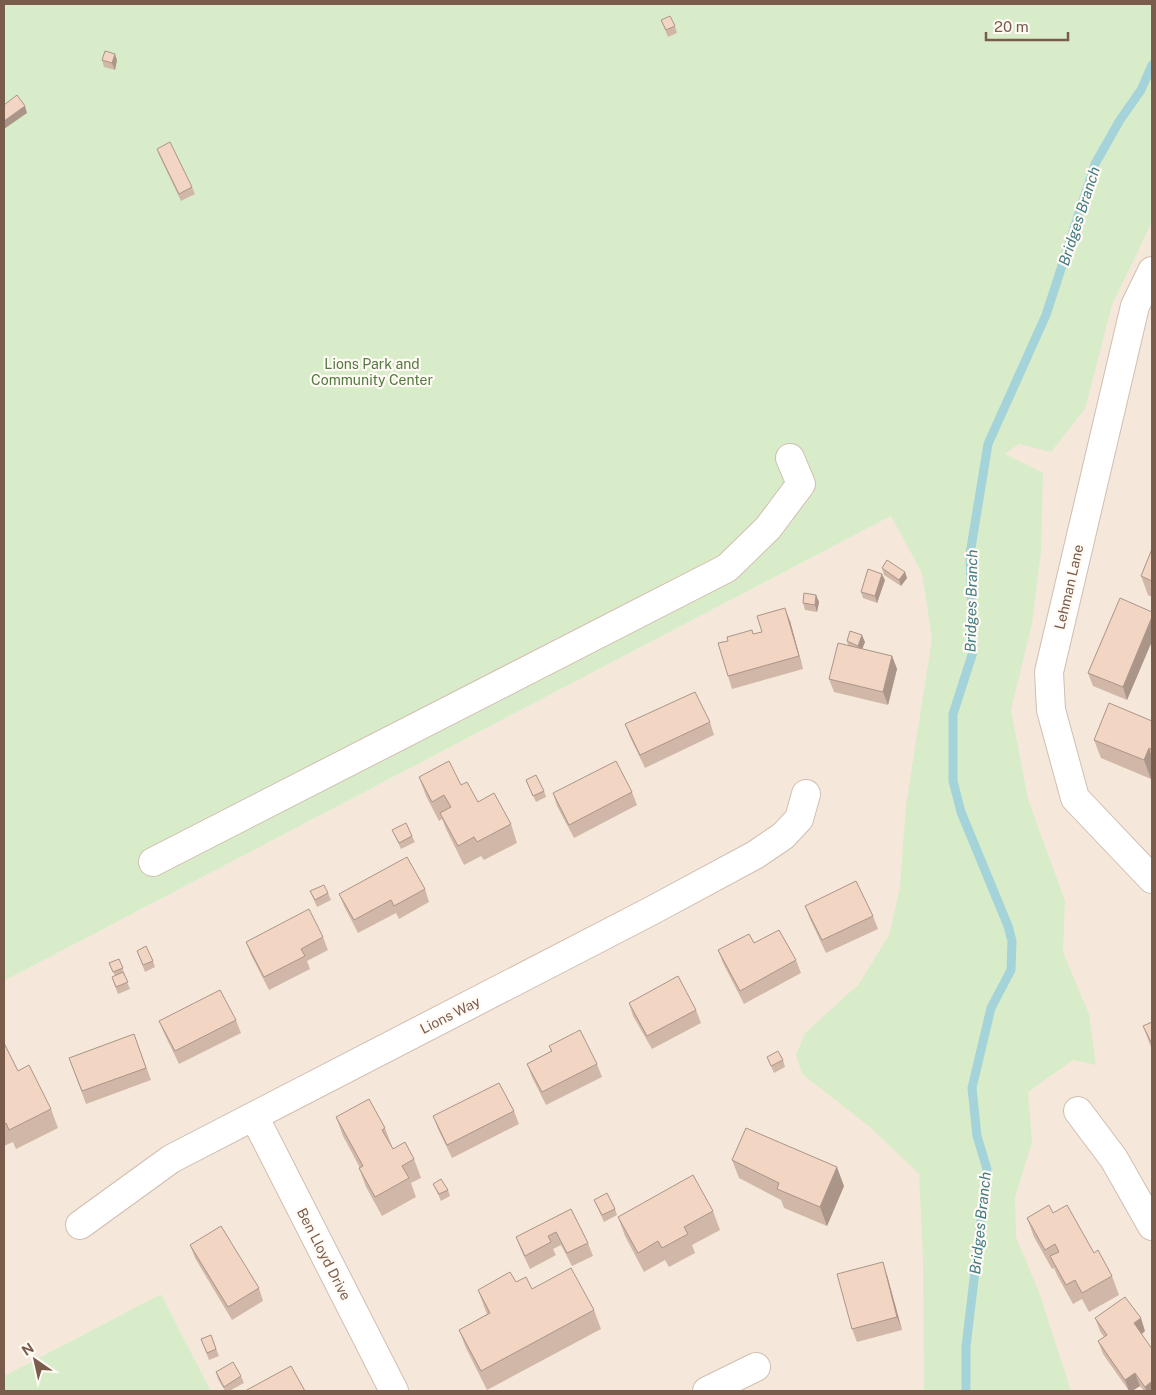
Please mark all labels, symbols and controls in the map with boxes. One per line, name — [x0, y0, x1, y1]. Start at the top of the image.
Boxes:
scale bar — [986, 10, 1068, 42]
text: 20 m — [994, 18, 1029, 35]
water label: Bridges Branch — [1055, 164, 1103, 268]
park label: Lions Park and Community Center — [311, 356, 433, 388]
street label: Lehman Lane — [1051, 543, 1087, 631]
water label: Bridges Branch — [962, 549, 980, 653]
street label: Lions Way — [417, 993, 483, 1037]
water label: Bridges Branch — [966, 1171, 994, 1275]
street label: Ben Lloyd Drive — [294, 1205, 354, 1303]
north arrow — [10, 1335, 60, 1385]
text: N — [19, 1340, 37, 1359]

